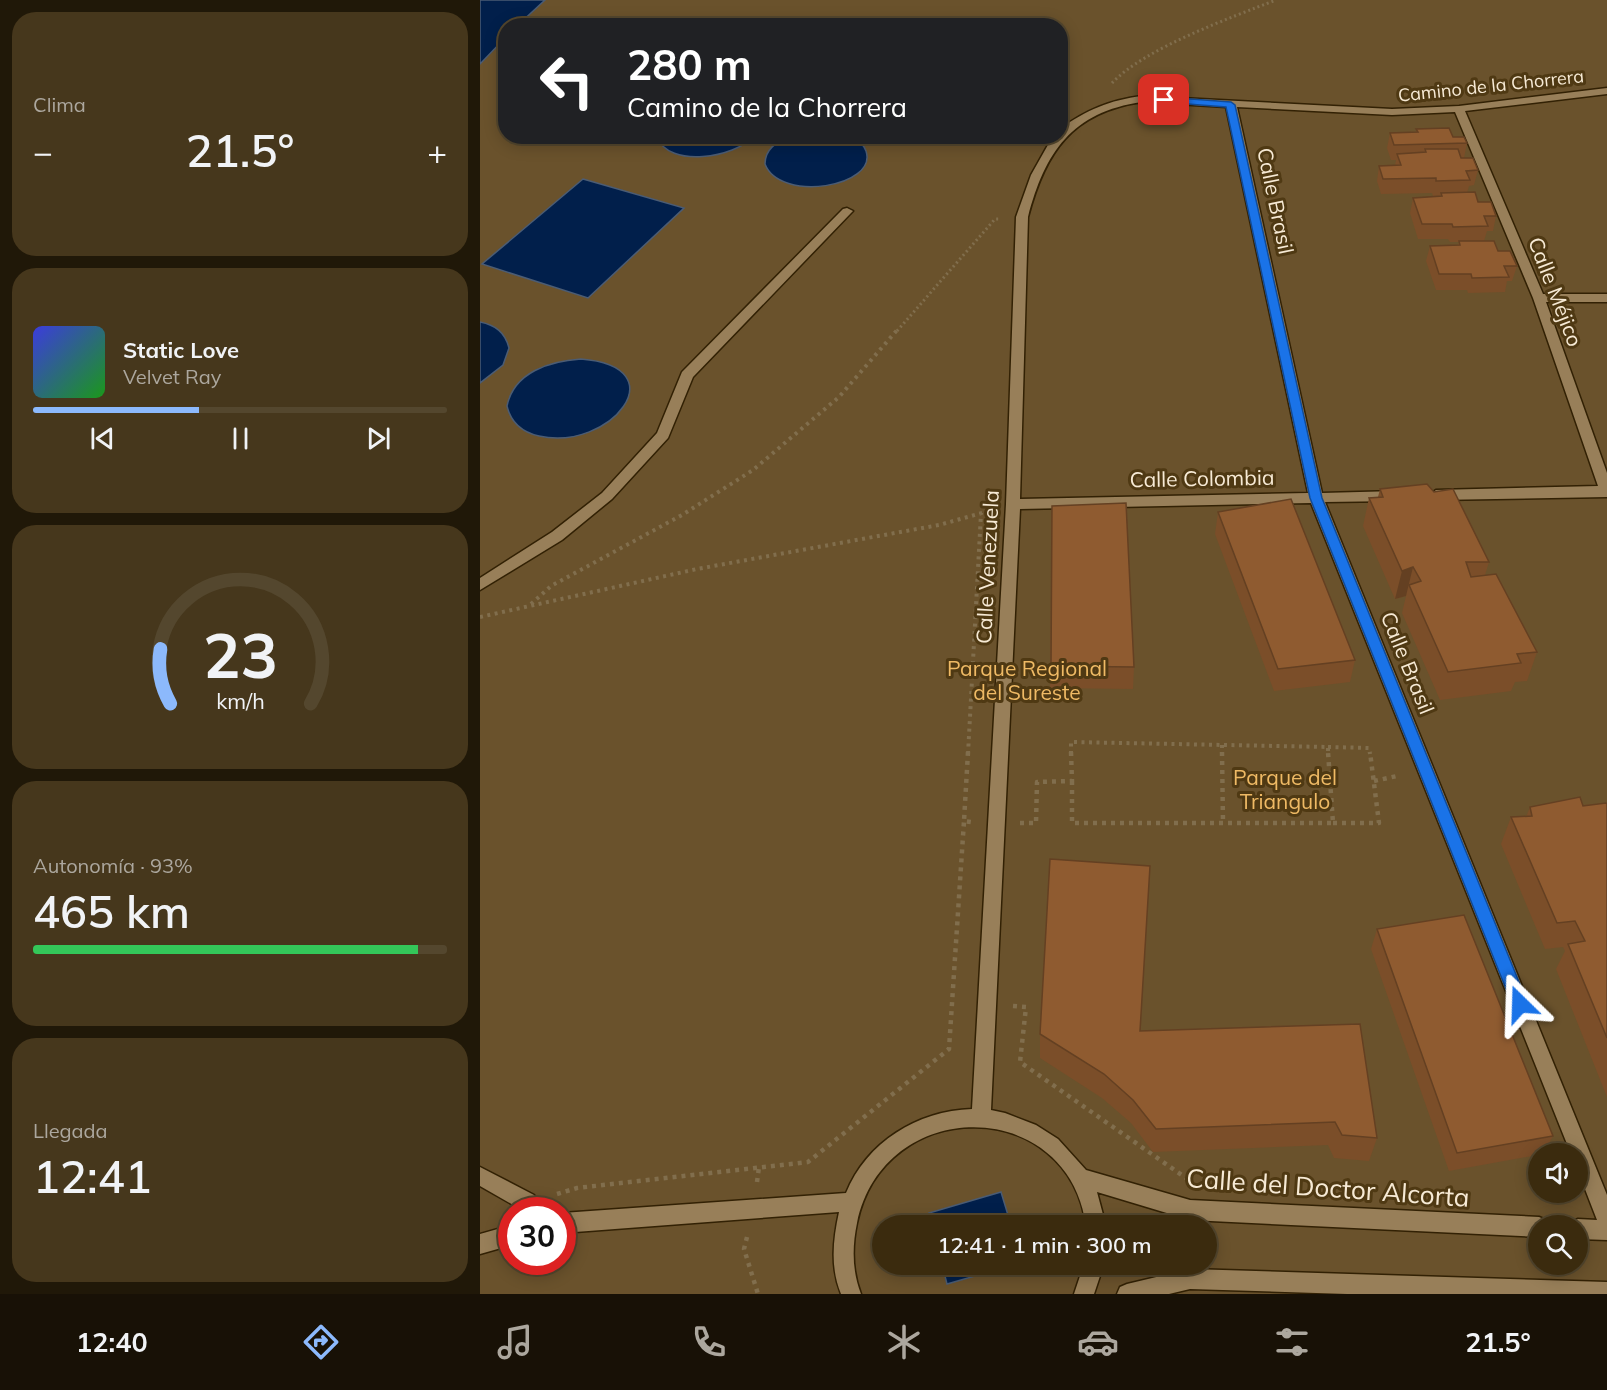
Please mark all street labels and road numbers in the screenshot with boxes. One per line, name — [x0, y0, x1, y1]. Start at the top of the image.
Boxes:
street label: Camino de la Chorrera — [1397, 64, 1585, 107]
street label: Calle Brasil — [1252, 145, 1300, 256]
street label: Calle Méjico — [1523, 233, 1589, 350]
street label: Calle Colombia — [1129, 464, 1275, 492]
street label: Calle Venezuela — [970, 489, 1004, 645]
street label: Calle Brasil — [1376, 608, 1440, 718]
street label: Calle del Doctor Alcorta — [1185, 1161, 1471, 1214]

